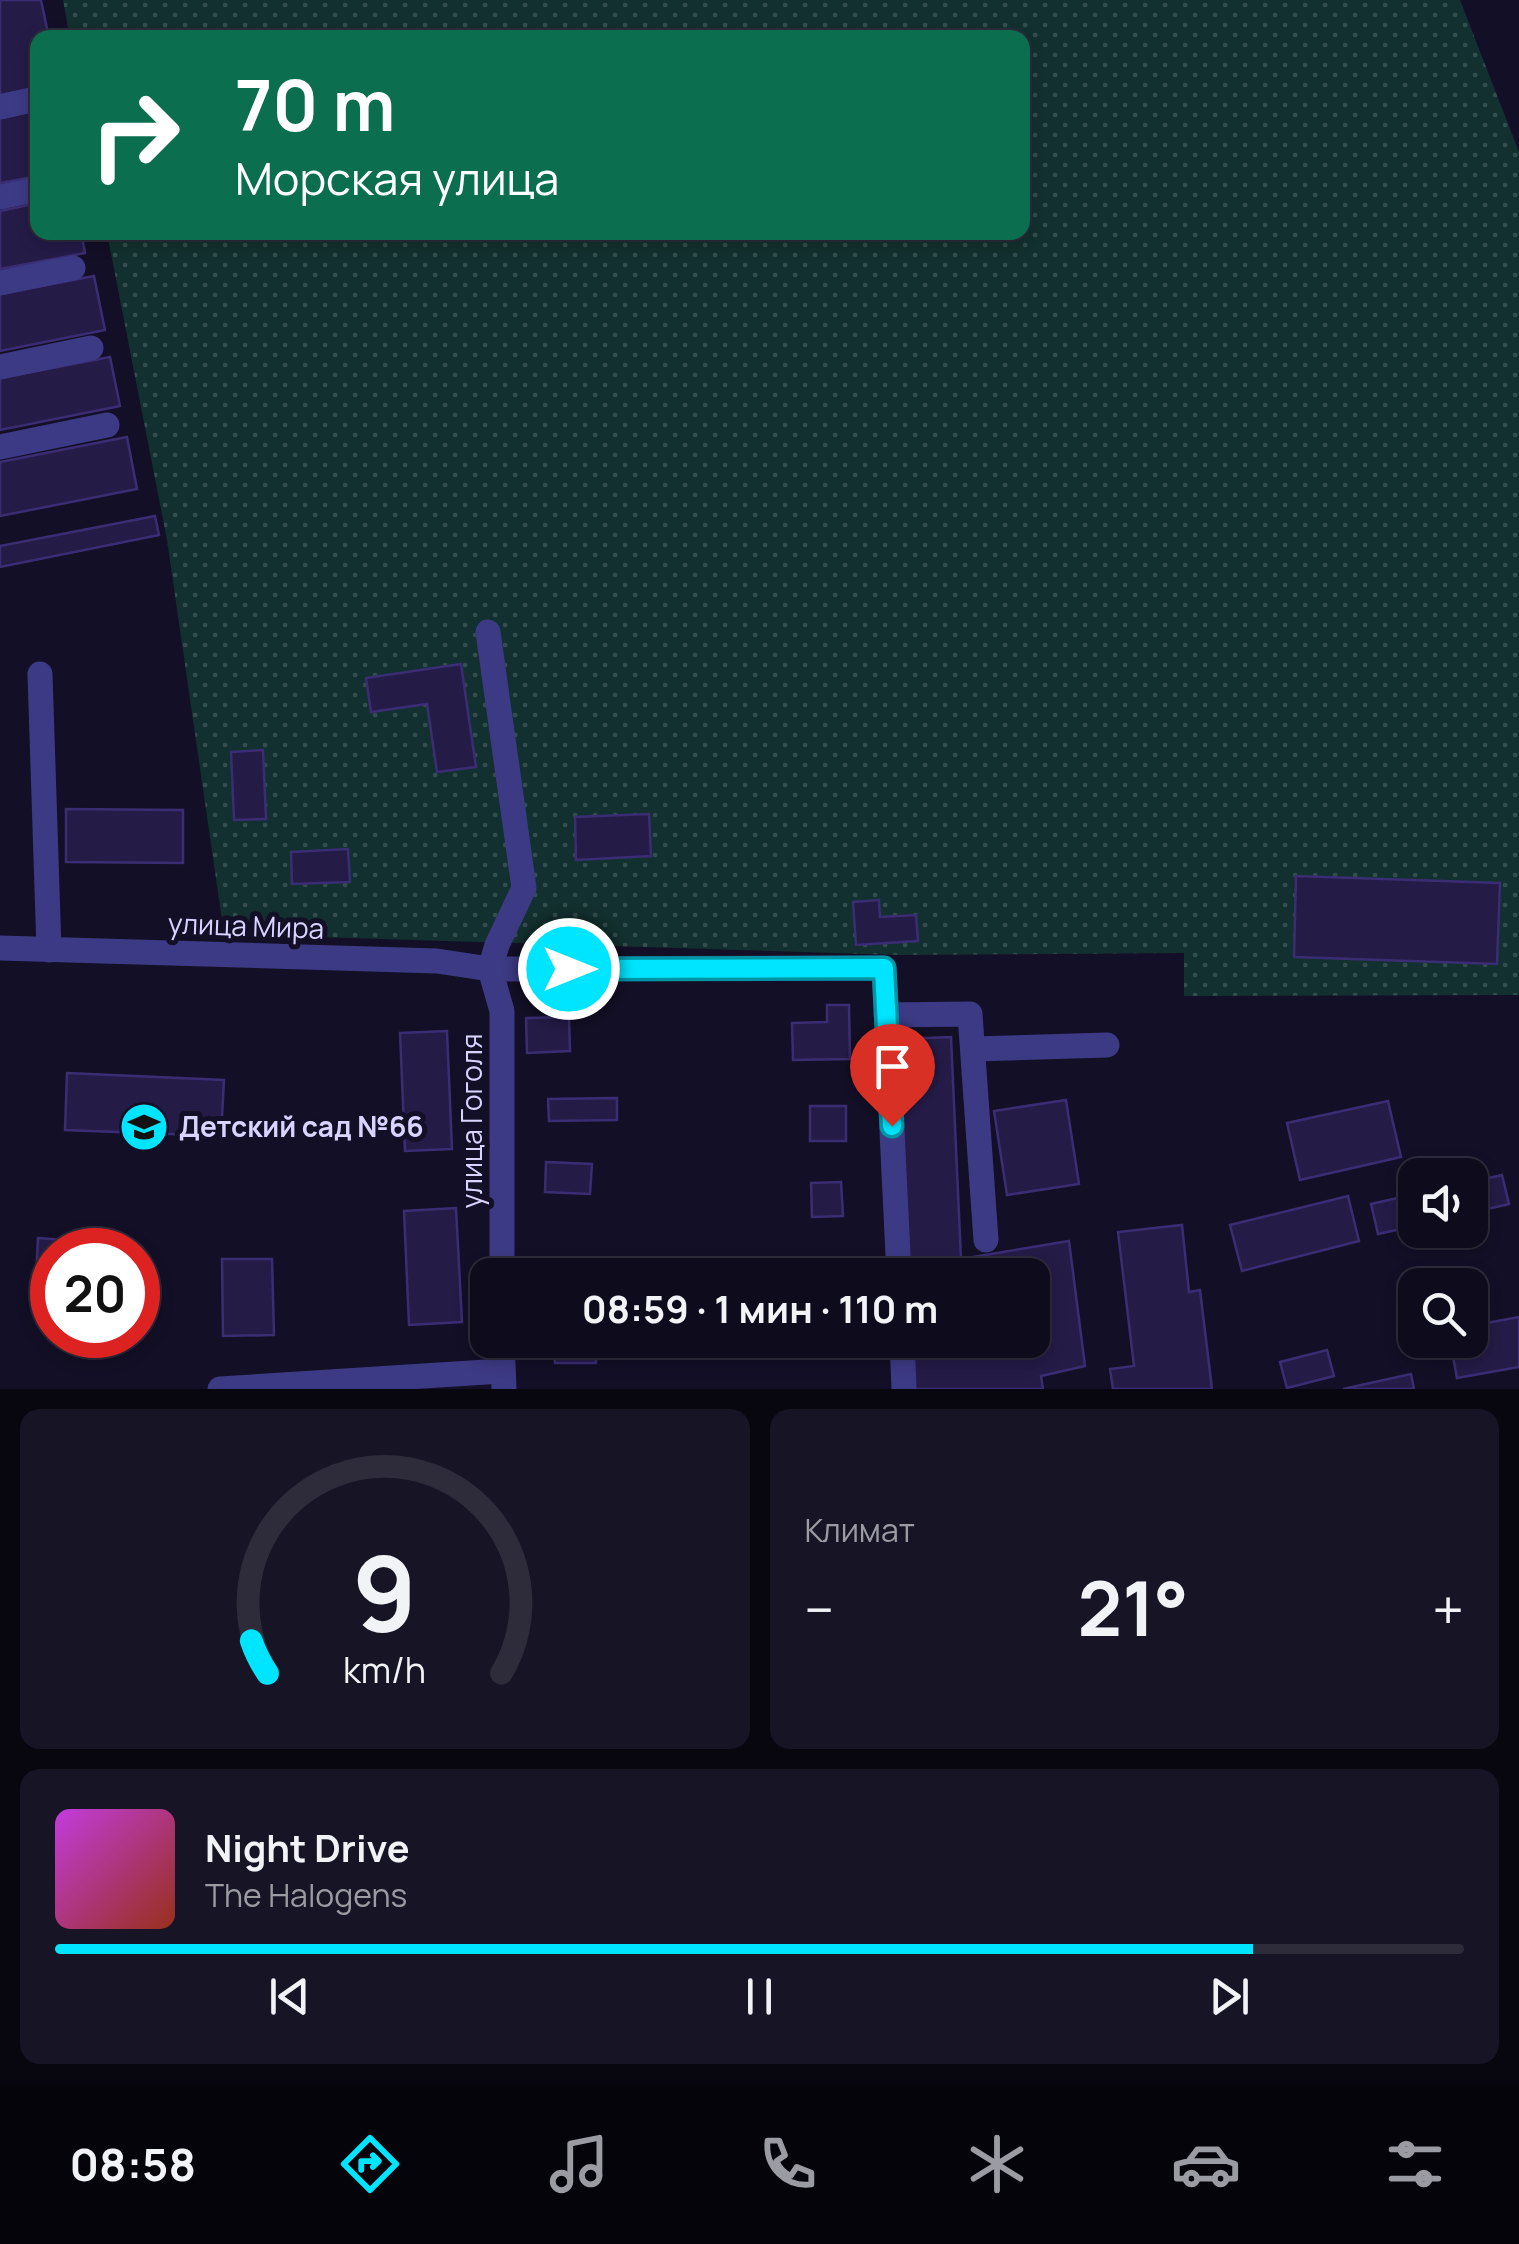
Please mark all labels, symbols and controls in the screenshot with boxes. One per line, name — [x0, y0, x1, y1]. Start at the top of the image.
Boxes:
text: 70 m — [235, 56, 395, 152]
icon: right — [70, 70, 200, 200]
text: Морская улица — [235, 147, 559, 209]
street label: улица Мира — [167, 903, 325, 947]
position arrow — [517, 917, 621, 1021]
pin — [850, 1024, 935, 1127]
street label: улица Гоголя — [452, 1034, 490, 1208]
icon: arrive — [865, 1039, 920, 1094]
school or university icon: Детский сад №66 — [118, 1101, 170, 1153]
place label: Детский сад №66 — [179, 1107, 424, 1145]
map controls — [1398, 1158, 1488, 1358]
button: sound — [1398, 1158, 1488, 1248]
speed limit sign: 20 — [30, 1228, 160, 1358]
button: search — [1398, 1268, 1488, 1358]
text: 08:59 · 1 мин · 110 m — [582, 1282, 938, 1334]
text: Климат — [805, 1508, 915, 1552]
text: 9 — [352, 1520, 417, 1662]
text: 21° — [1078, 1556, 1189, 1659]
text: − — [805, 1571, 834, 1647]
text: + — [1432, 1571, 1464, 1647]
text: km/h — [343, 1645, 426, 1694]
text: Night Drive — [205, 1821, 410, 1873]
text: The Halogens — [205, 1873, 407, 1917]
icon: previous — [262, 1969, 317, 2024]
icon: pause — [732, 1969, 787, 2024]
icon: next — [1202, 1969, 1257, 2024]
icon: directions — [335, 2129, 405, 2199]
icon: music — [544, 2129, 614, 2199]
icon: phone — [753, 2129, 823, 2199]
icon: climate — [962, 2129, 1032, 2199]
icon: car — [1171, 2129, 1241, 2199]
icon: filters — [1380, 2129, 1450, 2199]
text: 08:58 — [69, 2133, 196, 2195]

